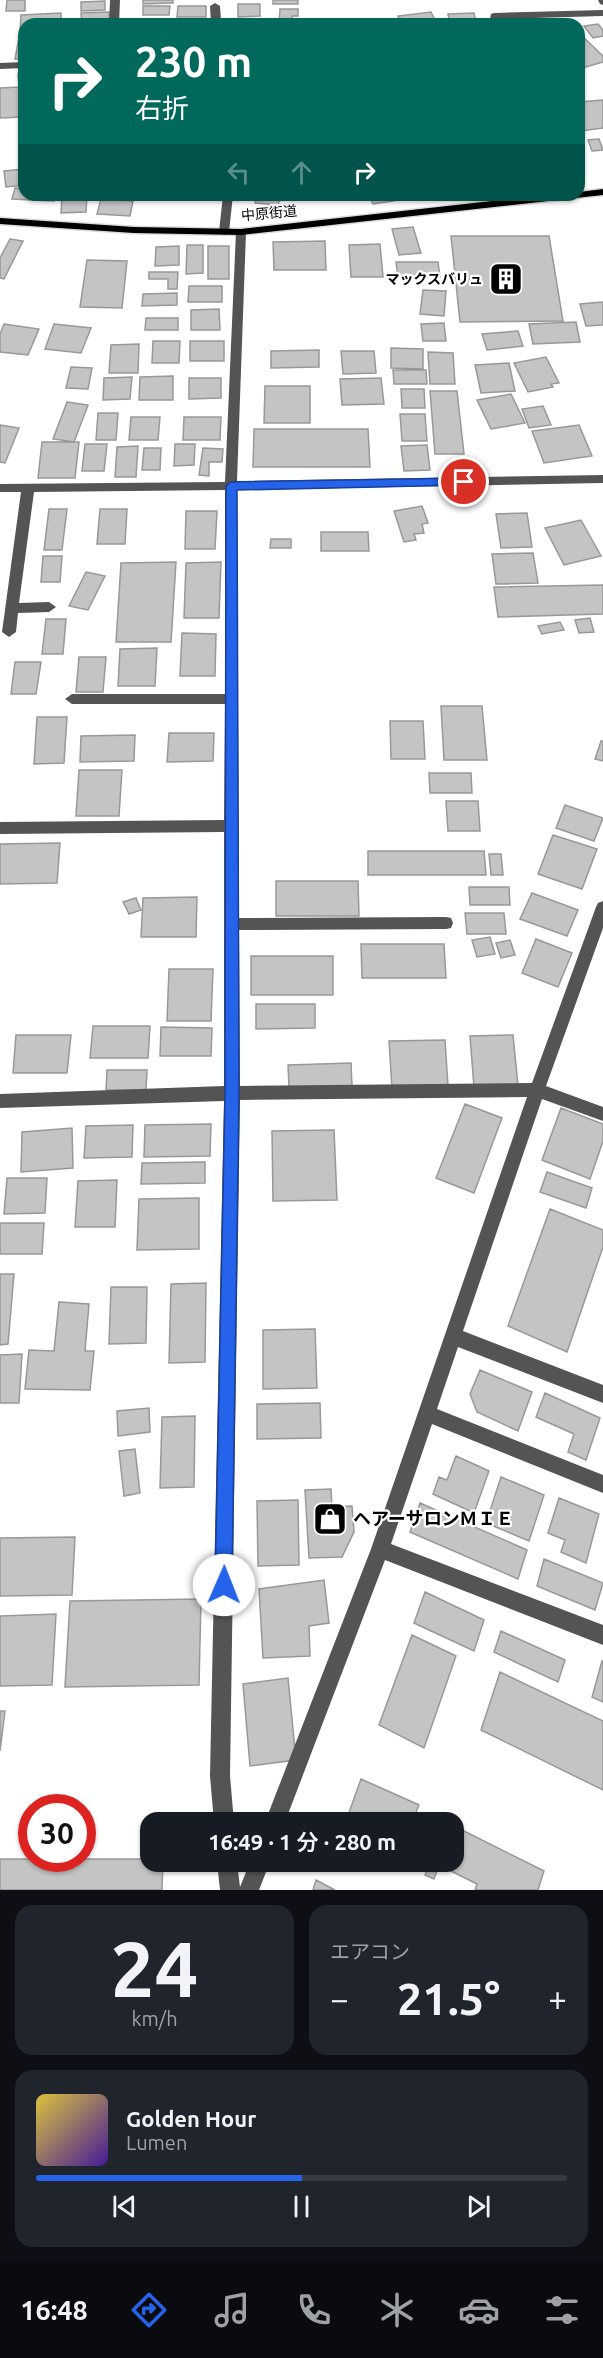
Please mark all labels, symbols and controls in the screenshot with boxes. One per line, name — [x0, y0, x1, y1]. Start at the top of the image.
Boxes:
text: 230 m — [135, 38, 252, 85]
icon: right — [36, 42, 114, 120]
text: 右折 — [135, 93, 189, 123]
icon: left — [222, 156, 255, 189]
icon: ahead — [285, 156, 318, 189]
icon: right — [348, 156, 381, 189]
street label: 中原街道 — [240, 203, 298, 223]
building icon: マックスバリュ — [488, 261, 524, 297]
place label: マックスバリュ — [385, 271, 483, 287]
pin — [438, 456, 489, 507]
icon: arrive — [447, 465, 480, 498]
shop icon: ヘアーサロンＭＩＥ — [312, 1501, 348, 1537]
place label: ヘアーサロンＭＩＥ — [353, 1508, 514, 1528]
position arrow — [192, 1553, 256, 1617]
speed limit sign: 30 — [18, 1794, 96, 1872]
text: 16:49 · 1 分 · 280 m — [208, 1829, 396, 1854]
text: 24 — [111, 1924, 198, 2012]
text: エアコン — [330, 1940, 410, 1963]
text: 21.5° — [397, 1973, 500, 2024]
text: − — [330, 1980, 349, 2017]
text: + — [548, 1980, 567, 2017]
text: km/h — [131, 2007, 178, 2030]
text: Golden Hour — [126, 2106, 256, 2131]
text: Lumen — [126, 2131, 187, 2154]
icon: previous — [108, 2190, 141, 2223]
icon: pause — [285, 2190, 318, 2223]
icon: next — [462, 2190, 495, 2223]
icon: directions — [128, 2289, 170, 2331]
icon: music — [211, 2289, 253, 2331]
icon: phone — [293, 2289, 335, 2331]
icon: climate — [376, 2289, 418, 2331]
icon: car — [458, 2289, 500, 2331]
icon: filters — [541, 2289, 583, 2331]
text: 16:48 — [20, 2295, 88, 2325]

